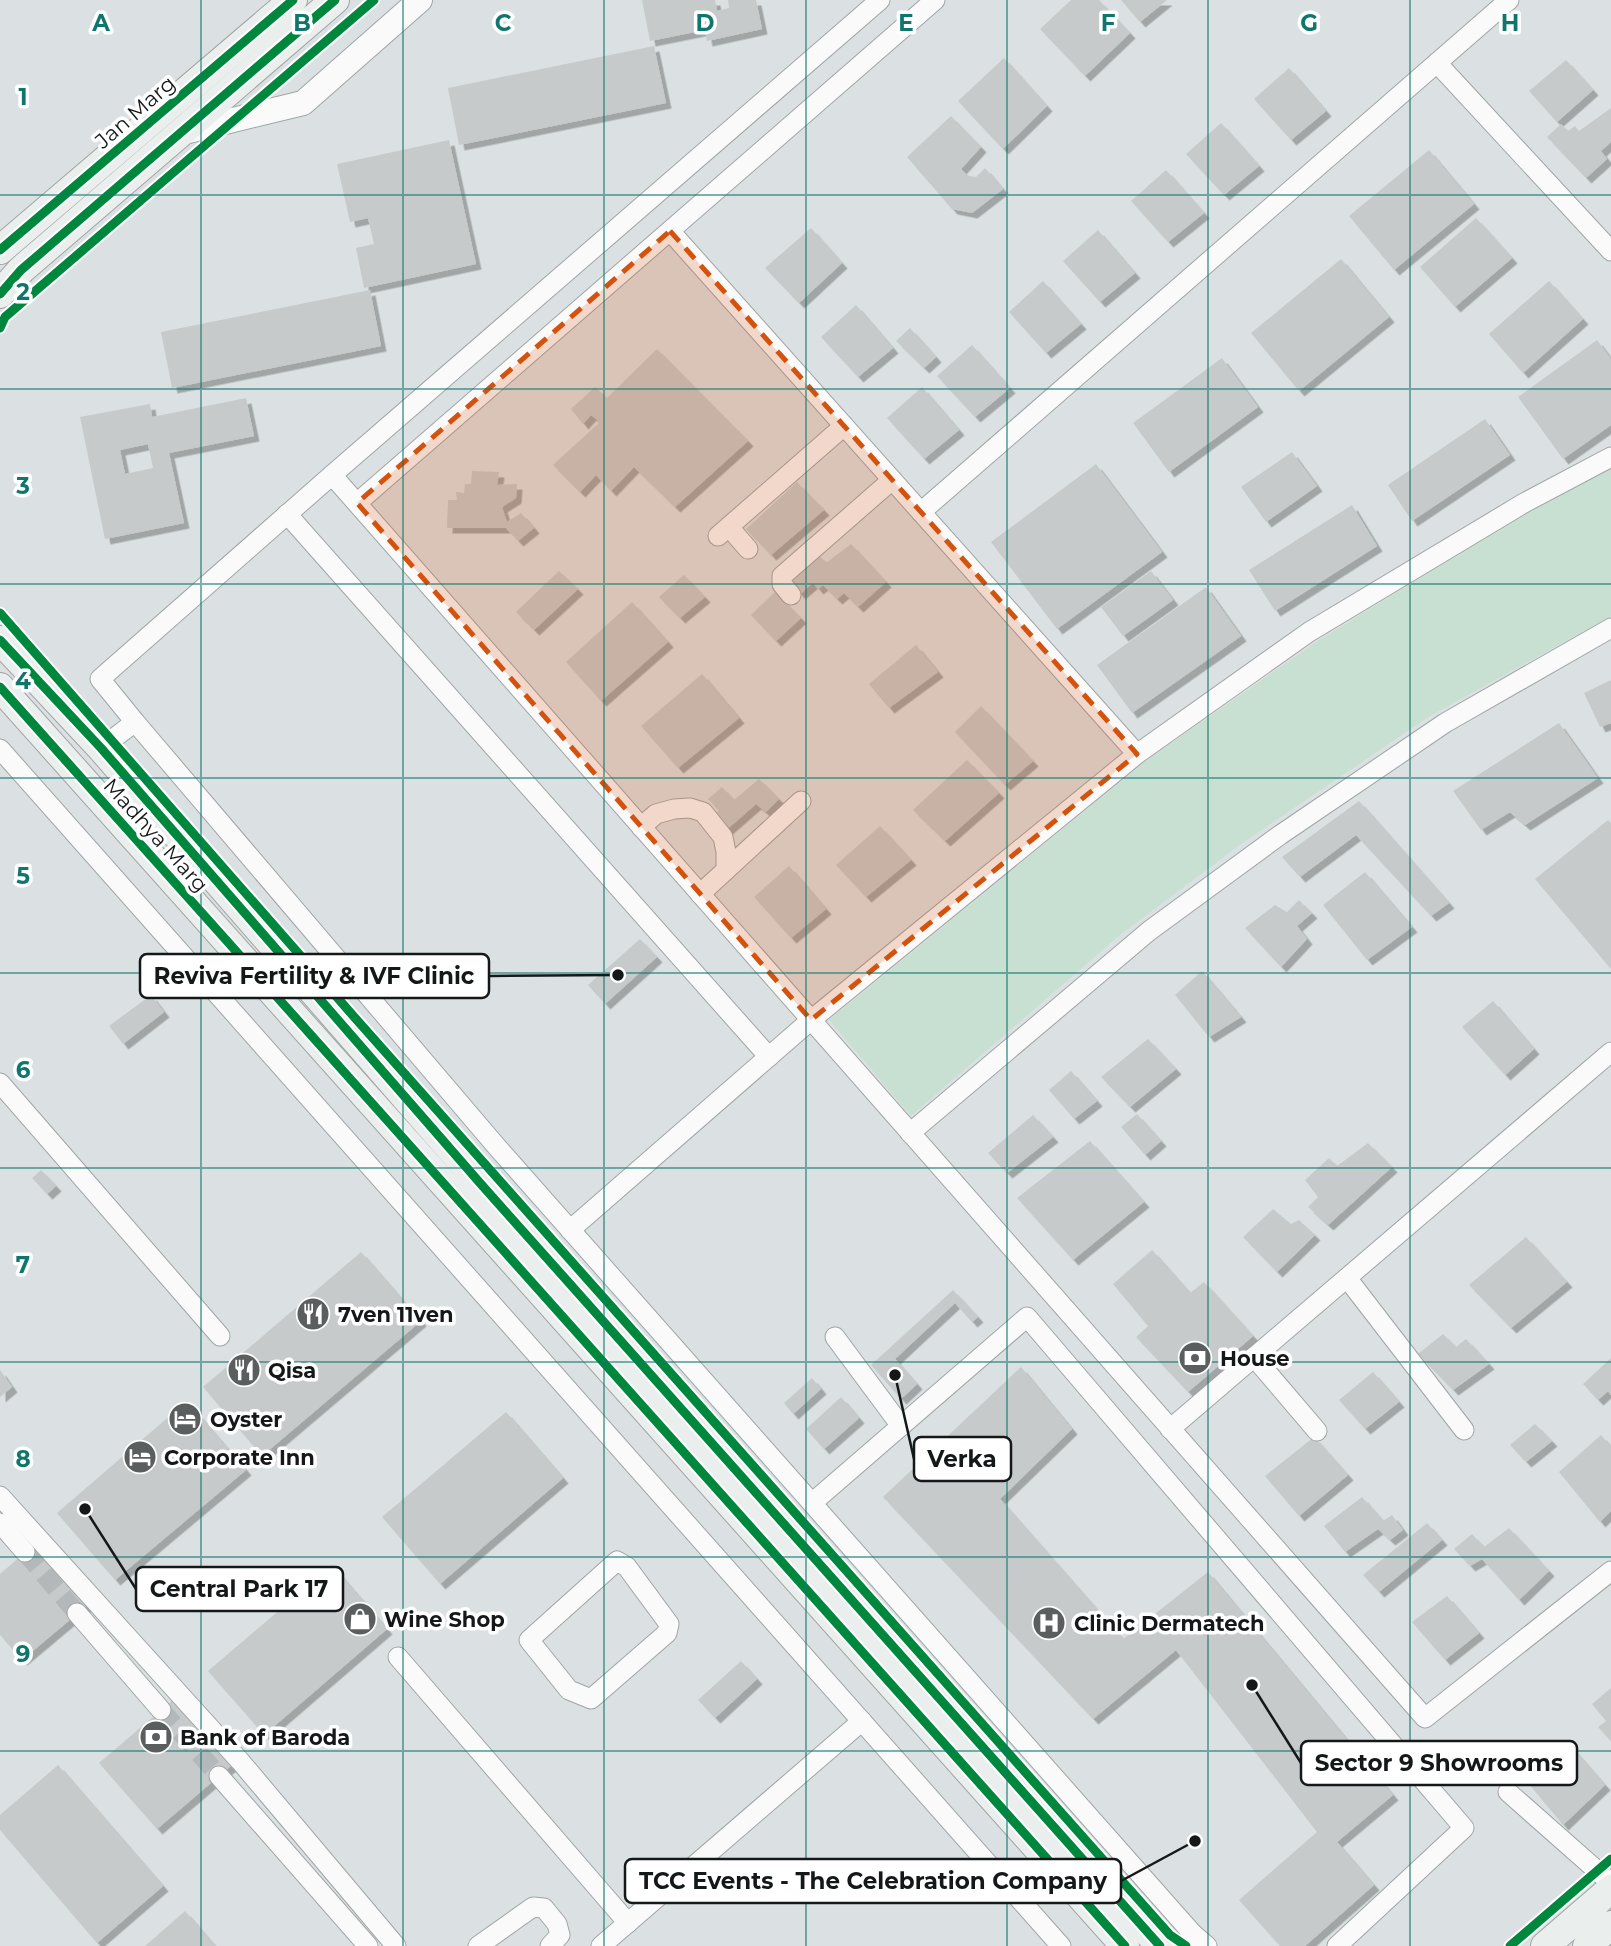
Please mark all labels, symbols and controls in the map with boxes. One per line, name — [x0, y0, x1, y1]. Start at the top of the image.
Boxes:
text: A — [91, 9, 110, 37]
text: B — [293, 9, 311, 37]
text: C — [495, 9, 512, 37]
text: D — [696, 9, 715, 37]
text: E — [898, 9, 914, 37]
text: F — [1101, 9, 1116, 37]
text: G — [1300, 9, 1318, 37]
text: H — [1501, 9, 1519, 37]
street label: Jan Marg — [89, 71, 180, 154]
text: 1 — [18, 83, 28, 111]
text: 2 — [16, 278, 30, 306]
text: 3 — [15, 472, 30, 500]
text: 4 — [15, 667, 31, 695]
street label: Madhya Marg — [98, 773, 214, 897]
text: 5 — [16, 862, 30, 890]
callout: Reviva Fertility & IVF Clinic — [140, 954, 489, 998]
text: Reviva Fertility & IVF Clinic — [154, 962, 475, 990]
text: 6 — [16, 1056, 31, 1084]
text: 7 — [16, 1251, 30, 1279]
restaurant icon: 7ven 11ven — [294, 1295, 332, 1333]
place label: 7ven 11ven — [338, 1302, 454, 1327]
bank icon: House — [1176, 1339, 1214, 1377]
place label: House — [1220, 1346, 1290, 1371]
restaurant icon: Qisa — [225, 1351, 263, 1389]
place label: Qisa — [268, 1358, 316, 1383]
hotel icon: Oyster — [166, 1400, 204, 1438]
place label: Oyster — [210, 1407, 282, 1432]
callout: Verka — [914, 1437, 1011, 1481]
hotel icon: Corporate Inn — [121, 1438, 159, 1476]
text: 8 — [15, 1445, 31, 1473]
place label: Corporate Inn — [164, 1445, 315, 1470]
text: Verka — [926, 1445, 997, 1473]
callout: Central Park 17 — [136, 1567, 343, 1611]
text: Central Park 17 — [150, 1575, 328, 1603]
shop icon: Wine Shop — [341, 1600, 379, 1638]
hospital icon: Clinic Dermatech — [1030, 1604, 1068, 1642]
place label: Wine Shop — [384, 1607, 505, 1632]
place label: Clinic Dermatech — [1074, 1611, 1264, 1636]
text: 9 — [16, 1640, 30, 1668]
bank icon: Bank of Baroda — [137, 1718, 175, 1756]
place label: Bank of Baroda — [180, 1725, 350, 1750]
callout: Sector 9 Showrooms — [1301, 1741, 1577, 1785]
text: Sector 9 Showrooms — [1315, 1749, 1563, 1777]
callout: TCC Events - The Celebration Company — [625, 1859, 1121, 1903]
text: TCC Events - The Celebration Company — [639, 1867, 1107, 1895]

